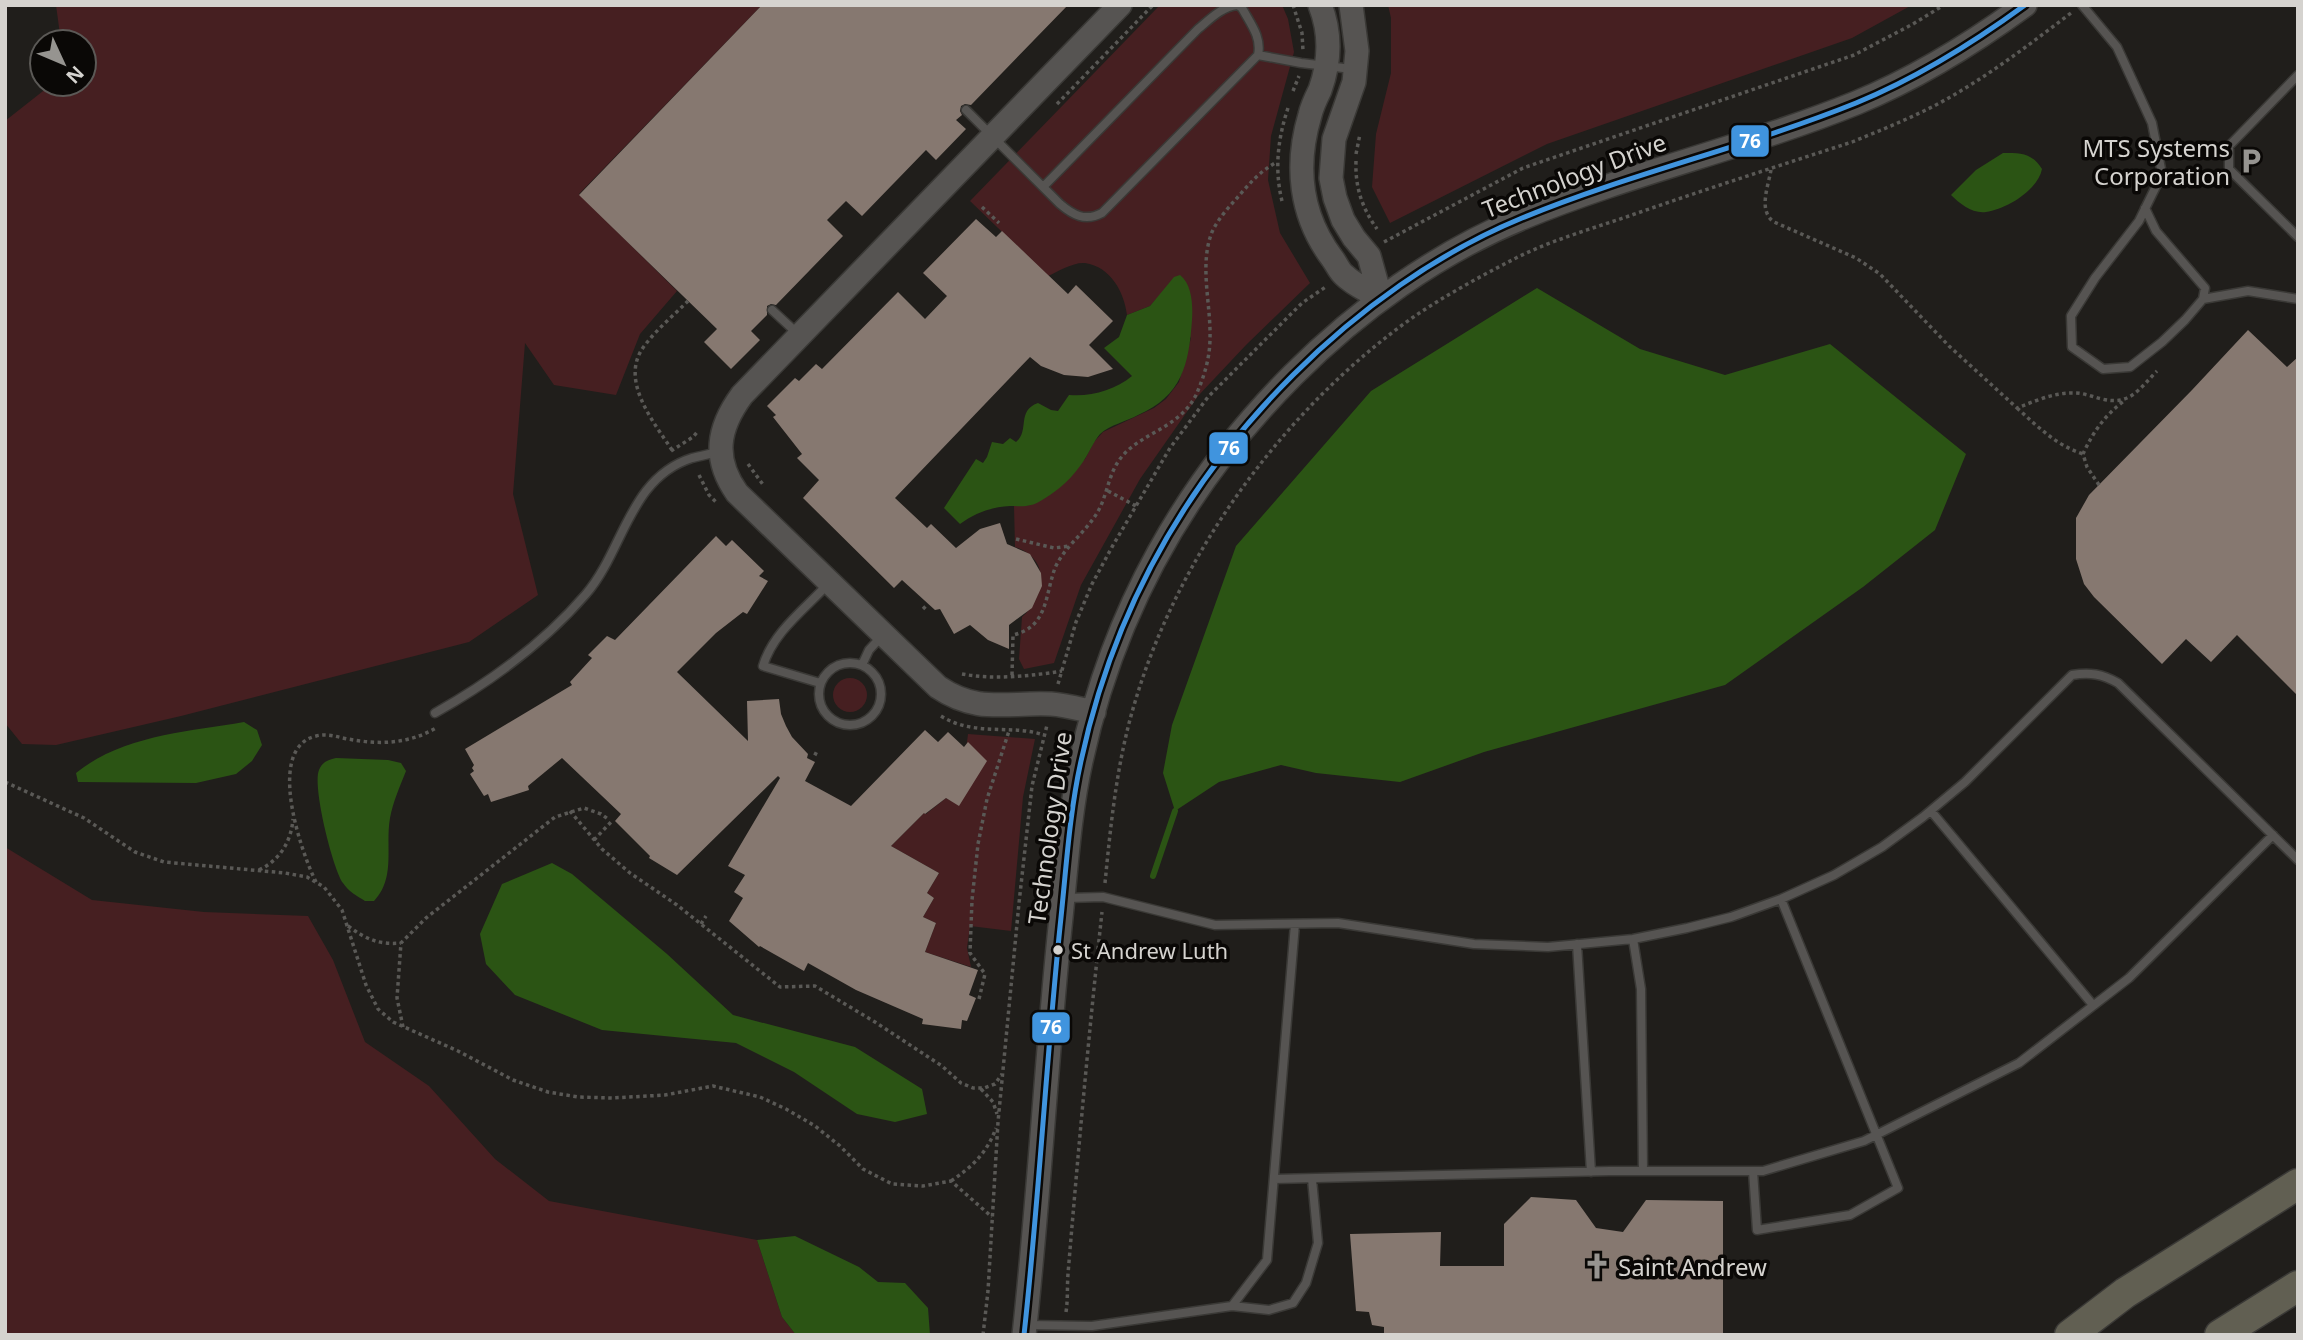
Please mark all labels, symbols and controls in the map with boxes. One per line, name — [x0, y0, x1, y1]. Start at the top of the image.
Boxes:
north arrow — [28, 28, 98, 98]
text: N — [61, 60, 90, 89]
line badge: 76 — [1730, 124, 1770, 158]
street label: Technology Drive — [1477, 125, 1671, 225]
text: 76 — [1739, 128, 1761, 154]
place label: MTS Systems Corporation — [2082, 131, 2230, 192]
parking icon: MTS Systems Corporation — [2236, 146, 2266, 176]
line badge: 76 — [1208, 431, 1249, 465]
text: 76 — [1218, 435, 1240, 461]
street label: Technology Drive — [1019, 730, 1079, 926]
place label: St Andrew Luth — [1071, 935, 1228, 965]
marker: St Andrew Luth — [1051, 943, 1065, 957]
line badge: 76 — [1031, 1011, 1071, 1044]
text: 76 — [1040, 1014, 1062, 1040]
place label: Saint Andrew — [1618, 1250, 1767, 1283]
church icon: Saint Andrew — [1582, 1251, 1612, 1281]

